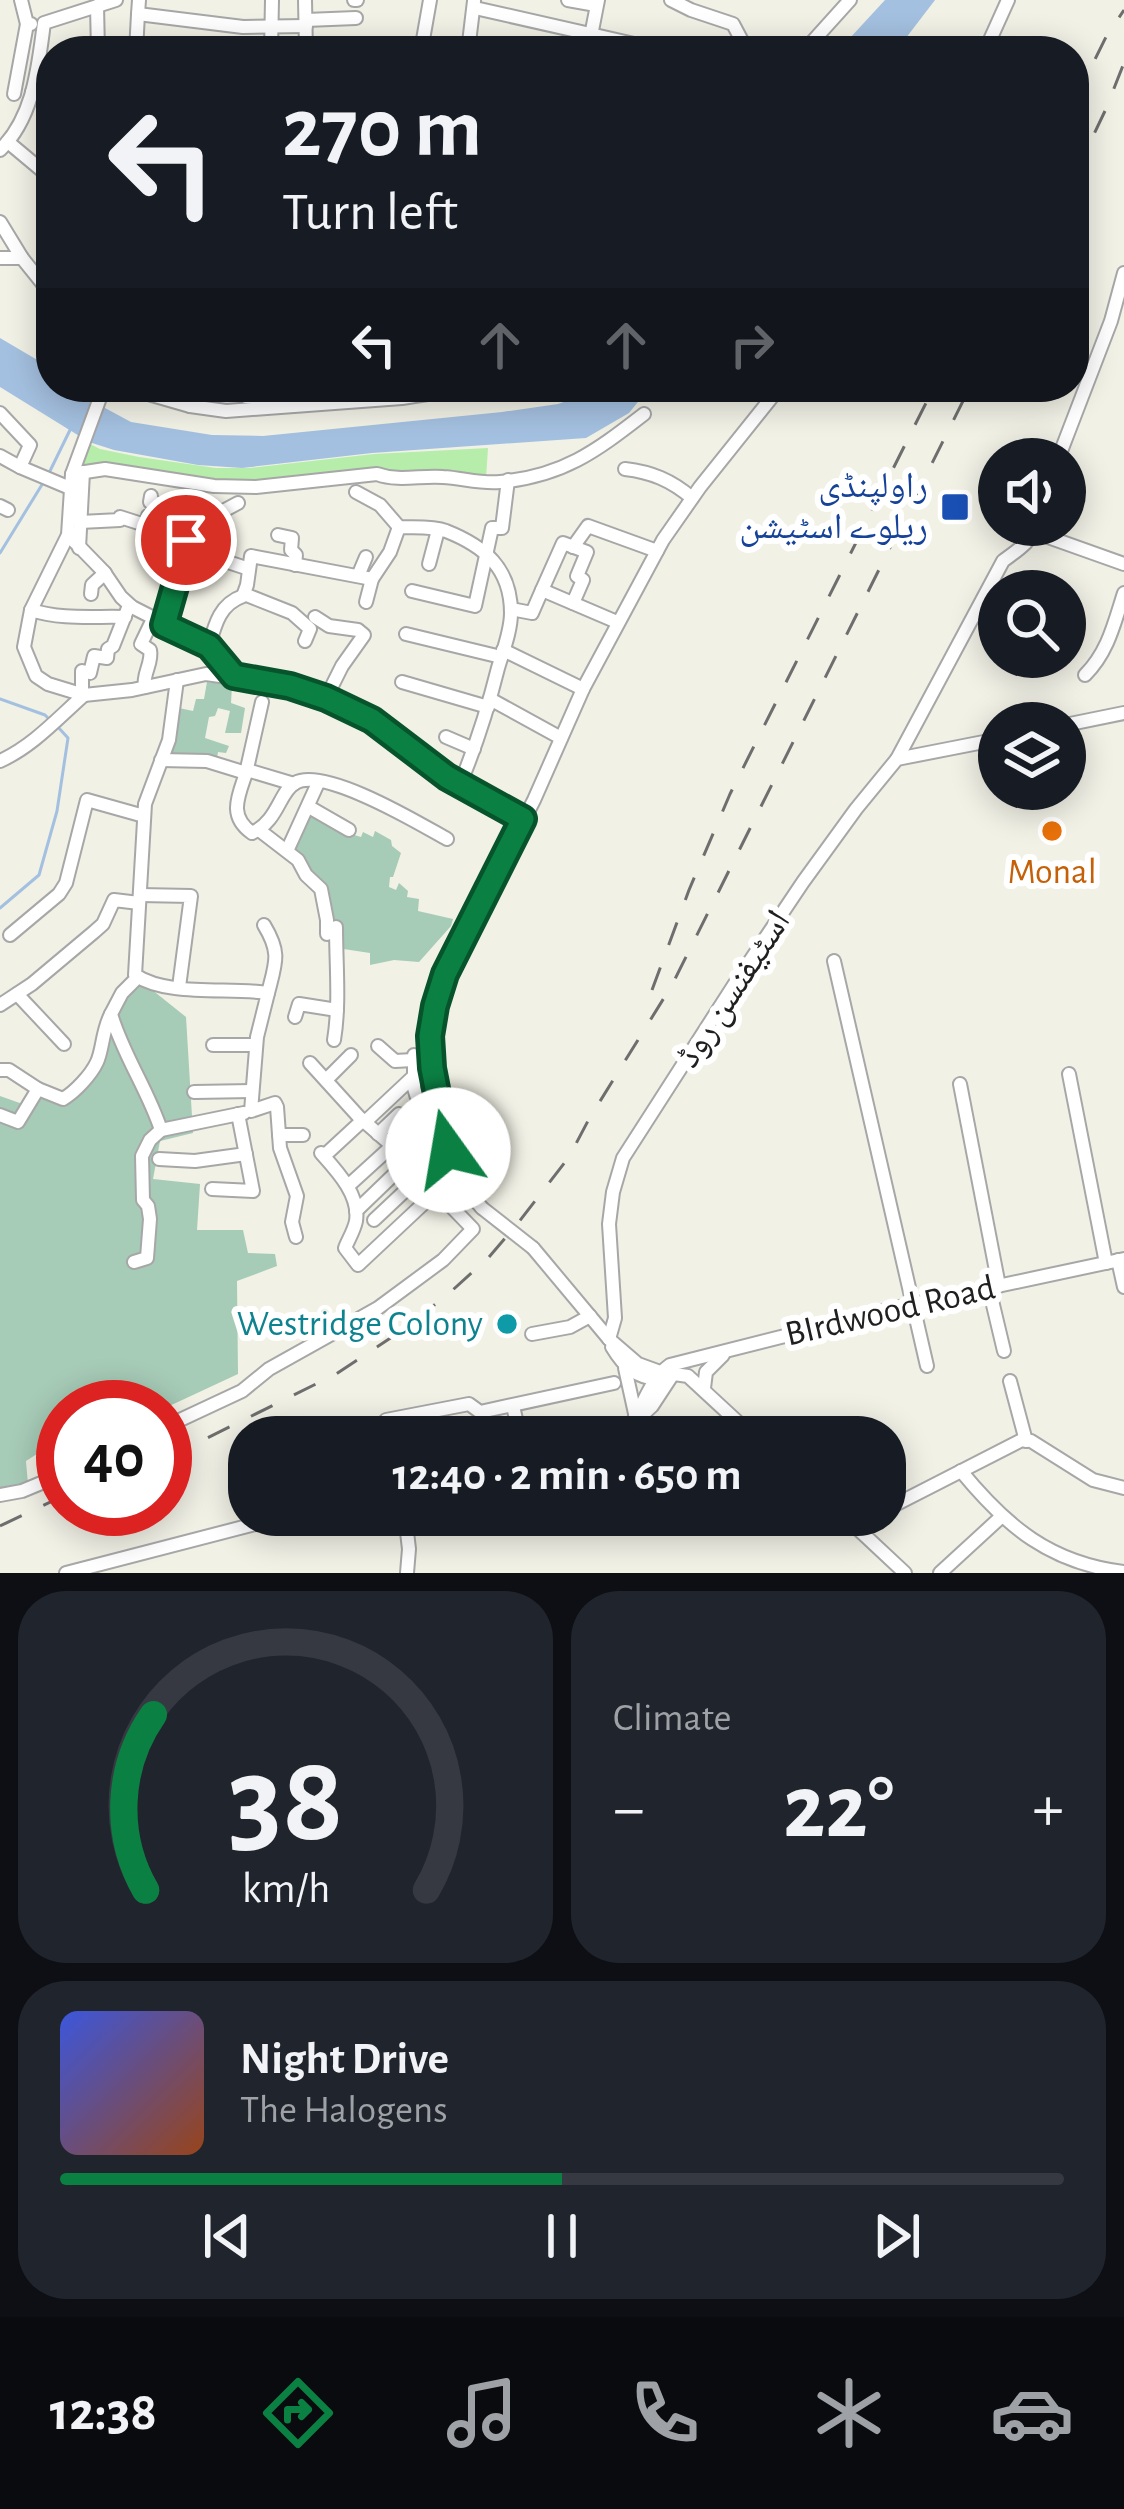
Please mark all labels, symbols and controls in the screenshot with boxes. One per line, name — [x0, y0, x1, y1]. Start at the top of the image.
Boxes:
icon: left — [84, 84, 240, 240]
text: 270 m — [282, 88, 482, 172]
text: Turn left — [282, 186, 458, 240]
icon: left — [341, 312, 407, 378]
icon: ahead — [467, 312, 533, 378]
icon: ahead — [593, 312, 659, 378]
icon: right — [719, 312, 785, 378]
map controls — [978, 438, 1086, 810]
button: sound — [978, 438, 1086, 546]
place label: راولپنڈی ریلوے اسٹیشن — [739, 468, 928, 547]
pin — [135, 489, 237, 591]
marker: راولپنڈی ریلوے اسٹیشن — [939, 491, 971, 523]
icon: arrive — [153, 507, 219, 573]
button: search — [978, 570, 1086, 678]
button: layers — [978, 702, 1086, 810]
marker: Monal — [1039, 818, 1065, 844]
place label: Monal — [1007, 854, 1097, 890]
street label: اسٹیفنسن روڈ — [669, 904, 799, 1075]
position arrow — [385, 1087, 511, 1213]
street label: BIrdwood Road — [782, 1269, 998, 1353]
place label: Westridge Colony — [237, 1306, 483, 1342]
marker: Westridge Colony — [494, 1311, 520, 1337]
speed limit sign: 40 — [36, 1380, 192, 1536]
text: 12:40 · 2 min · 650 m — [392, 1453, 742, 1498]
text: Climate — [613, 1699, 731, 1738]
text: 38 — [228, 1739, 343, 1864]
text: 22° — [783, 1764, 894, 1854]
text: − — [613, 1776, 645, 1842]
text: + — [1032, 1776, 1064, 1842]
text: km/h — [241, 1868, 330, 1911]
text: Night Drive — [240, 2037, 449, 2082]
text: The Halogens — [240, 2091, 448, 2130]
icon: previous — [194, 2203, 260, 2269]
icon: pause — [529, 2203, 595, 2269]
icon: next — [864, 2203, 930, 2269]
icon: directions — [256, 2371, 340, 2455]
icon: music — [440, 2371, 524, 2455]
icon: phone — [623, 2371, 707, 2455]
icon: climate — [807, 2371, 891, 2455]
icon: car — [990, 2371, 1074, 2455]
text: 12:38 — [50, 2386, 157, 2440]

